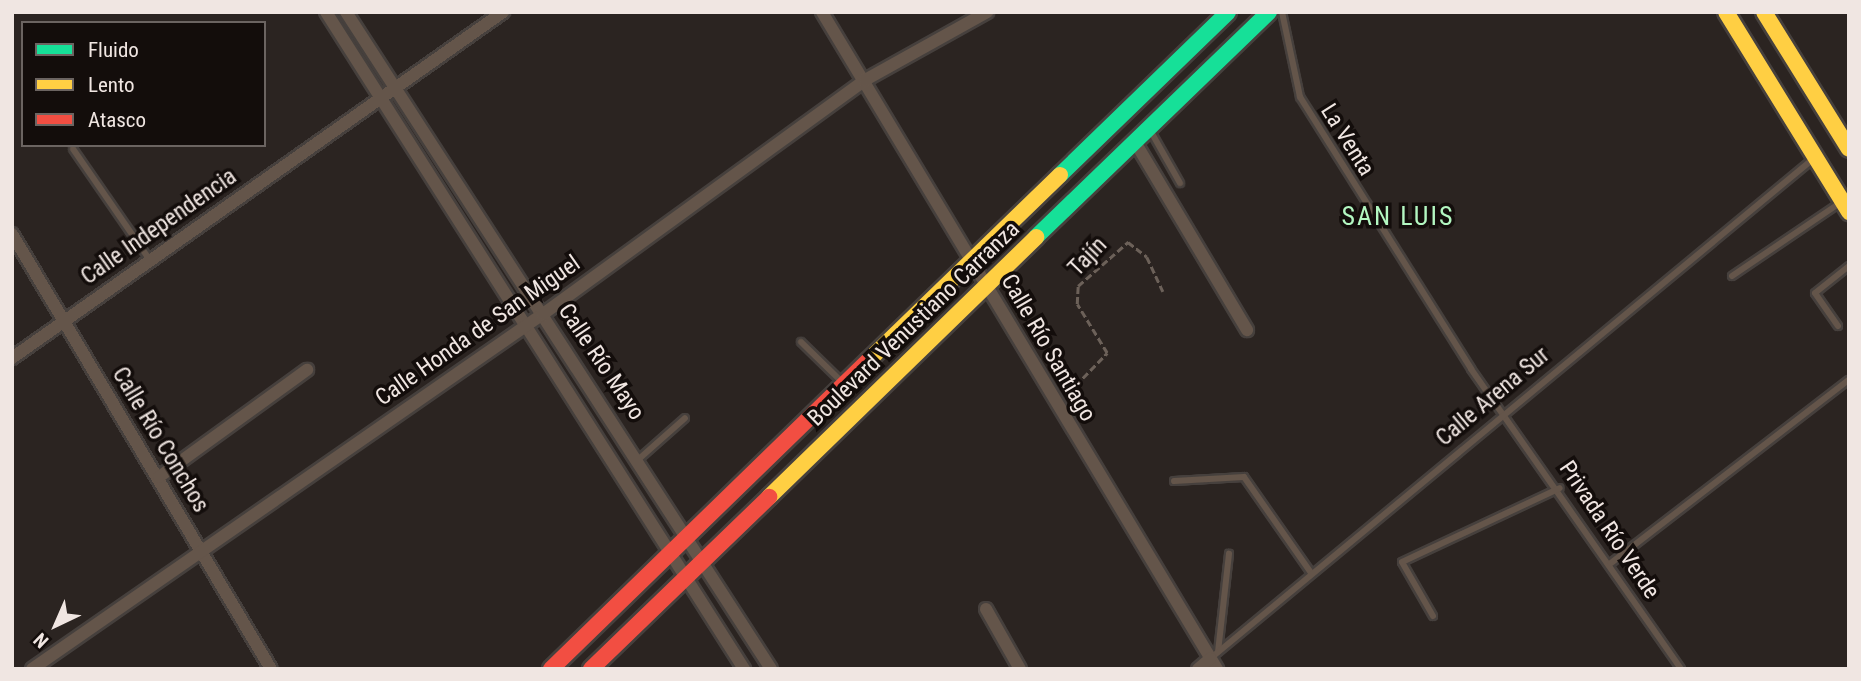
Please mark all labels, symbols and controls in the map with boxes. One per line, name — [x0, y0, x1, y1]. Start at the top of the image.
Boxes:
legend — [21, 21, 266, 147]
text: Fluido — [88, 38, 139, 62]
text: Lento — [88, 73, 135, 97]
street label: La Venta — [1314, 99, 1380, 181]
text: Atasco — [88, 108, 146, 132]
street label: Calle Independencia — [76, 163, 242, 291]
district label: SAN LUIS — [1343, 201, 1453, 233]
street label: Boulevard Venustiano Carranza — [803, 216, 1025, 432]
street label: Tajín — [1063, 232, 1113, 282]
street label: Calle Honda de San Miguel — [370, 250, 586, 412]
street label: Calle Río Santiago — [995, 270, 1101, 426]
street label: Calle Río Mayo — [552, 299, 650, 425]
street label: Calle Arena Sur — [1431, 342, 1555, 452]
street label: Calle Río Conchos — [106, 362, 214, 518]
street label: Privada Río Verde — [1553, 456, 1665, 604]
north arrow — [21, 590, 91, 660]
text: N — [29, 628, 53, 653]

